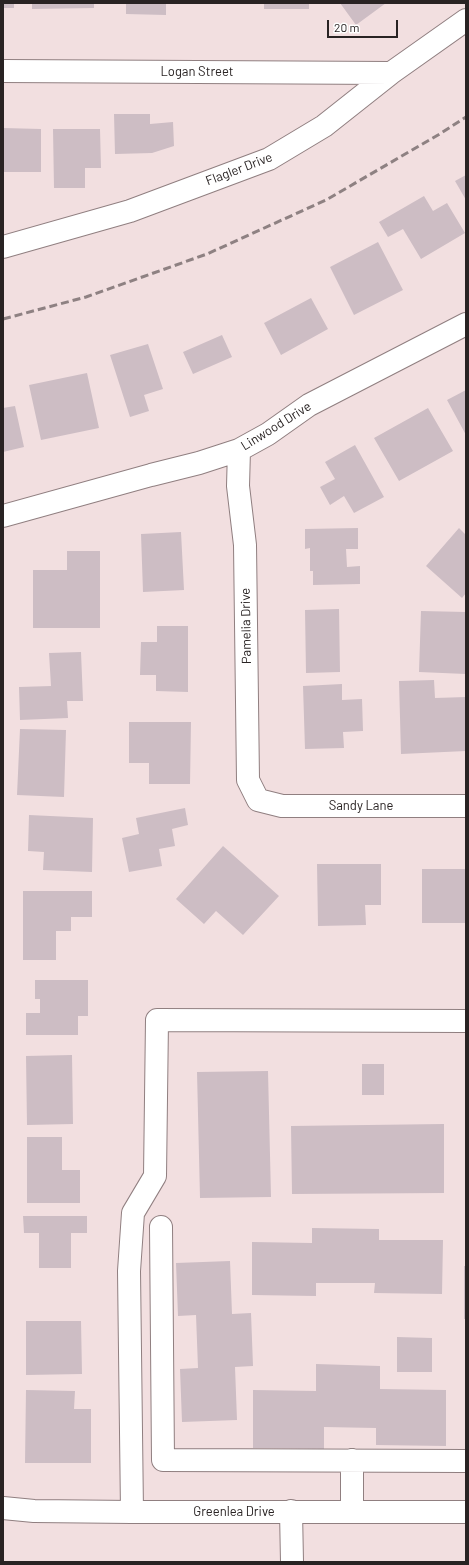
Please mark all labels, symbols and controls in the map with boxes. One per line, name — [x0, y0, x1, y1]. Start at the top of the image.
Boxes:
scale bar — [329, 12, 400, 38]
text: 20 m — [334, 20, 360, 34]
street label: Logan Street — [160, 64, 234, 80]
street label: Flagler Drive — [203, 149, 275, 189]
street label: Linwood Drive — [238, 398, 314, 454]
street label: Pamelia Drive — [238, 588, 254, 664]
street label: Sandy Lane — [329, 798, 393, 814]
street label: Greenlea Drive — [193, 1504, 275, 1520]

